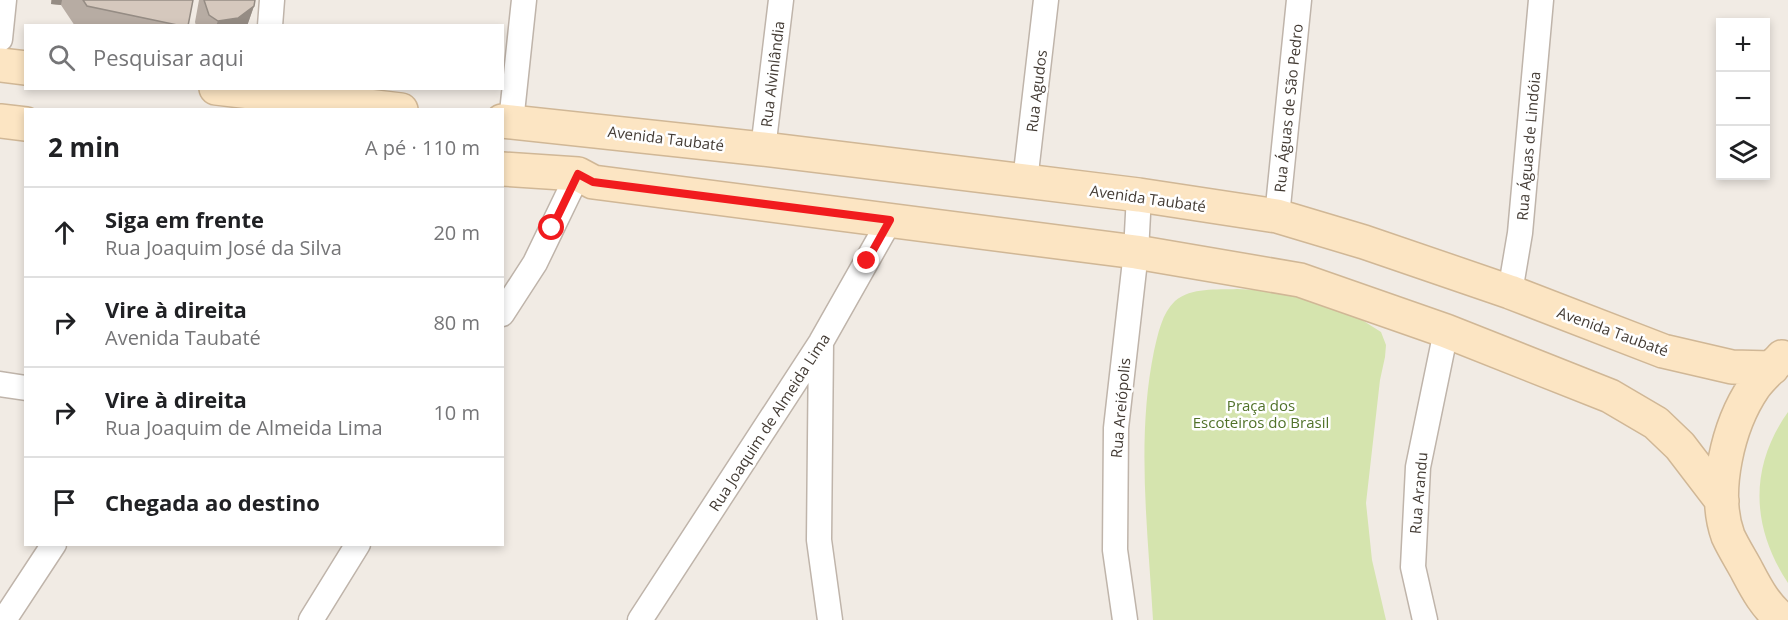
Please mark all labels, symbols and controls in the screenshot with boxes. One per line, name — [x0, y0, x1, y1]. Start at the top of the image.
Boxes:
map controls — [1716, 18, 1770, 180]
button: + — [1716, 18, 1770, 72]
street label: Rua Alvinlândia — [756, 20, 788, 128]
street label: Rua Águas de São Pedro — [1269, 23, 1307, 193]
search box — [24, 24, 504, 90]
icon: search — [45, 41, 78, 74]
text: Pesquisar aqui — [93, 42, 244, 72]
street label: Rua Agudos — [1021, 49, 1051, 133]
street label: Rua Águas de Lindóia — [1512, 71, 1544, 221]
button: − — [1716, 72, 1770, 126]
street label: Avenida Taubaté — [607, 121, 725, 155]
button: layers — [1716, 126, 1770, 180]
text: 2 min — [48, 129, 120, 165]
text: A pé · 110 m — [365, 134, 480, 161]
street label: Avenida Taubaté — [1089, 180, 1207, 216]
text: Siga em frente — [105, 204, 264, 234]
route start — [538, 214, 564, 240]
icon: ahead — [48, 216, 81, 249]
text: 20 m — [433, 219, 480, 246]
text: Rua Joaquim José da Silva — [105, 234, 342, 261]
route end — [853, 247, 879, 273]
text: Vire à direita — [105, 294, 247, 324]
street label: Avenida Taubaté — [1555, 302, 1671, 360]
icon: right — [48, 306, 81, 339]
text: 80 m — [433, 309, 480, 336]
text: Avenida Taubaté — [105, 324, 261, 351]
street label: Rua Joaquim de Almeida Lima — [704, 329, 834, 515]
street label: Rua Areiópolis — [1106, 357, 1134, 459]
text: Vire à direita — [105, 384, 247, 414]
park label: Praça dos Escoteiros do Brasil — [1193, 395, 1329, 432]
icon: right — [48, 396, 81, 429]
text: 10 m — [433, 399, 480, 426]
text: Rua Joaquim de Almeida Lima — [105, 414, 383, 441]
street label: Rua Arandu — [1404, 451, 1432, 535]
icon: arrive — [48, 486, 81, 519]
text: Chegada ao destino — [105, 487, 320, 517]

